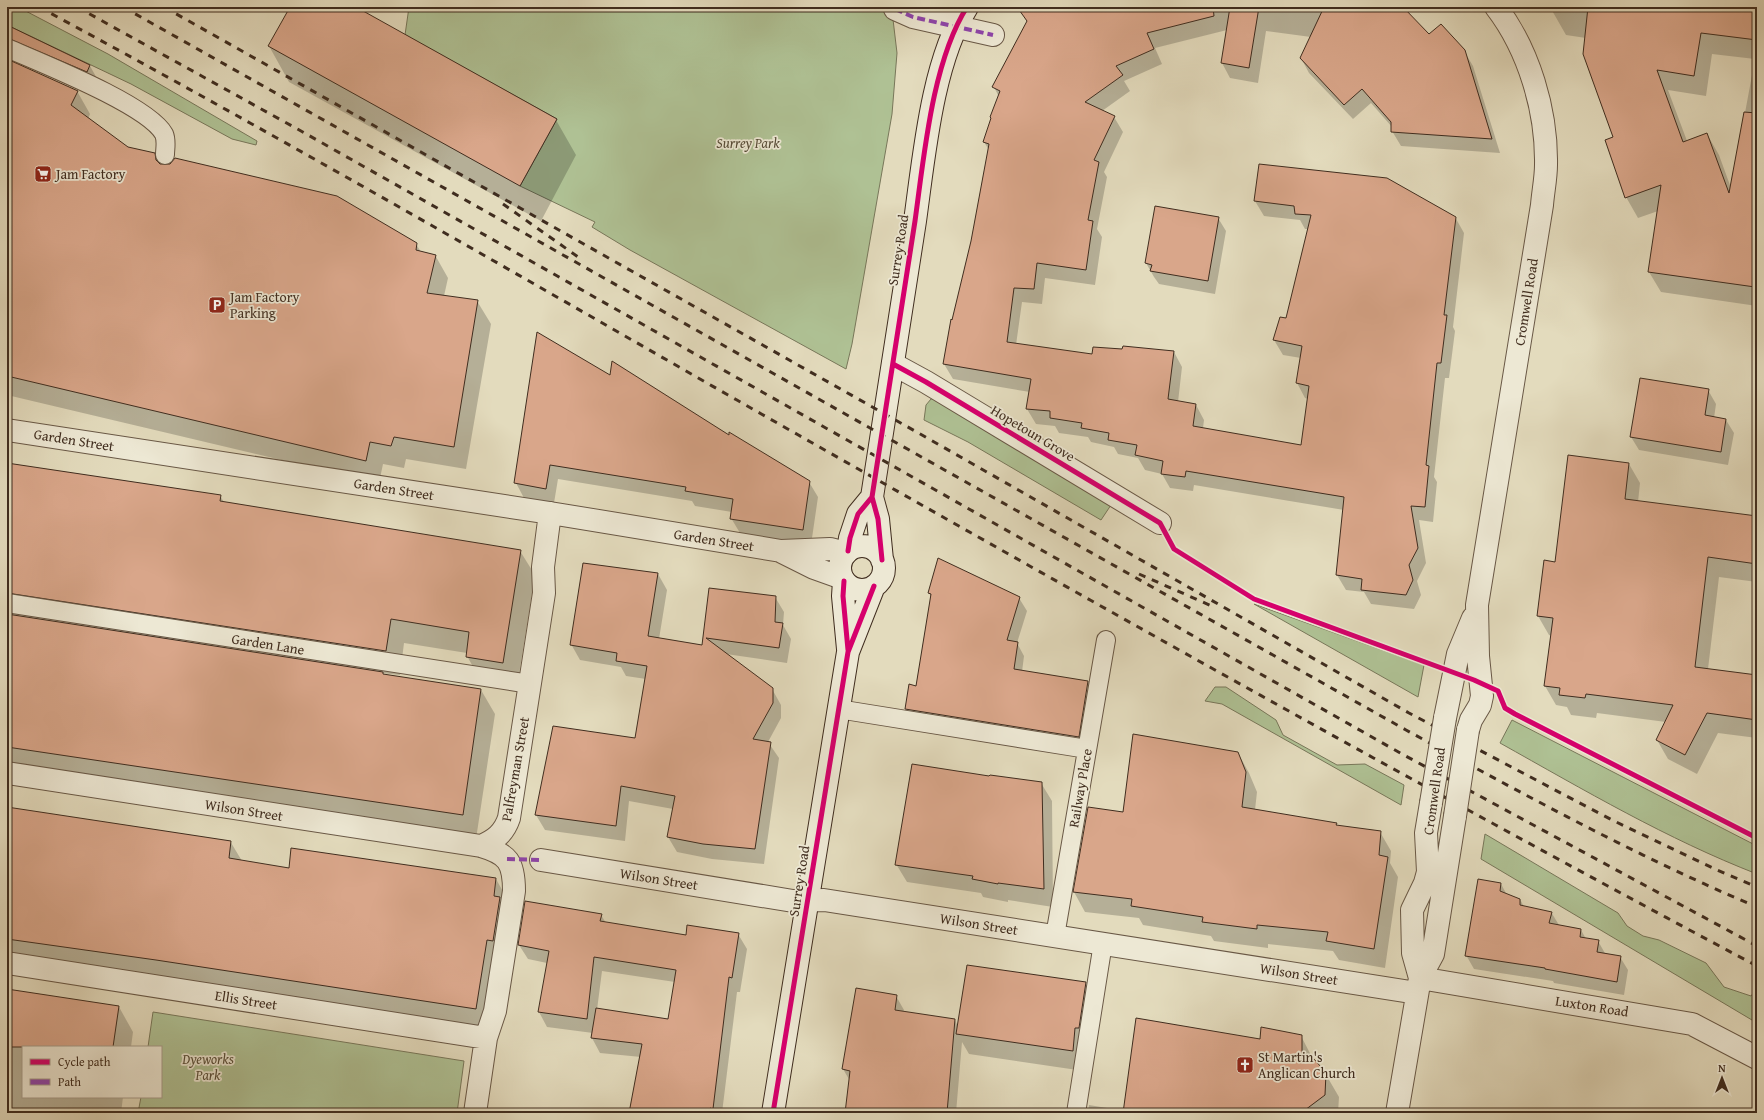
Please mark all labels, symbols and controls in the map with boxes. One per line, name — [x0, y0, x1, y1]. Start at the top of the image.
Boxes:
park label: Surrey Park — [716, 133, 780, 153]
supermarket icon: Jam Factory — [33, 164, 53, 184]
place label: Jam Factory — [54, 164, 126, 184]
street label: Surrey Road — [883, 213, 914, 287]
street label: Cromwell Road — [1509, 256, 1543, 347]
place label: Jam Factory Parking — [228, 287, 300, 323]
parking icon: Jam Factory Parking — [207, 295, 227, 315]
street label: Hopetoun Grove — [987, 400, 1079, 466]
street label: Garden Street — [32, 424, 116, 456]
street label: Garden Street — [352, 473, 436, 505]
street label: Garden Street — [672, 524, 756, 556]
street label: Garden Lane — [230, 628, 306, 660]
street label: Palfreyman Street — [496, 715, 534, 823]
street label: Cromwell Road — [1418, 745, 1450, 836]
street label: Railway Place — [1063, 747, 1097, 829]
street label: Wilson Street — [204, 794, 285, 826]
street label: Surrey Road — [784, 844, 815, 918]
street label: Wilson Street — [619, 863, 700, 895]
street label: Wilson Street — [939, 908, 1020, 940]
street label: Wilson Street — [1259, 958, 1340, 990]
street label: Ellis Street — [213, 985, 279, 1015]
street label: Luxton Road — [1554, 990, 1631, 1022]
legend — [22, 1046, 162, 1098]
place label: St Martin's Anglican Church — [1258, 1047, 1356, 1083]
park label: Dyeworks Park — [181, 1049, 234, 1085]
text: Cycle path — [58, 1053, 111, 1070]
church icon: St Martin's Anglican Church — [1235, 1055, 1255, 1075]
north arrow — [1702, 1058, 1742, 1098]
text: N — [1718, 1060, 1726, 1076]
text: Path — [58, 1073, 81, 1090]

